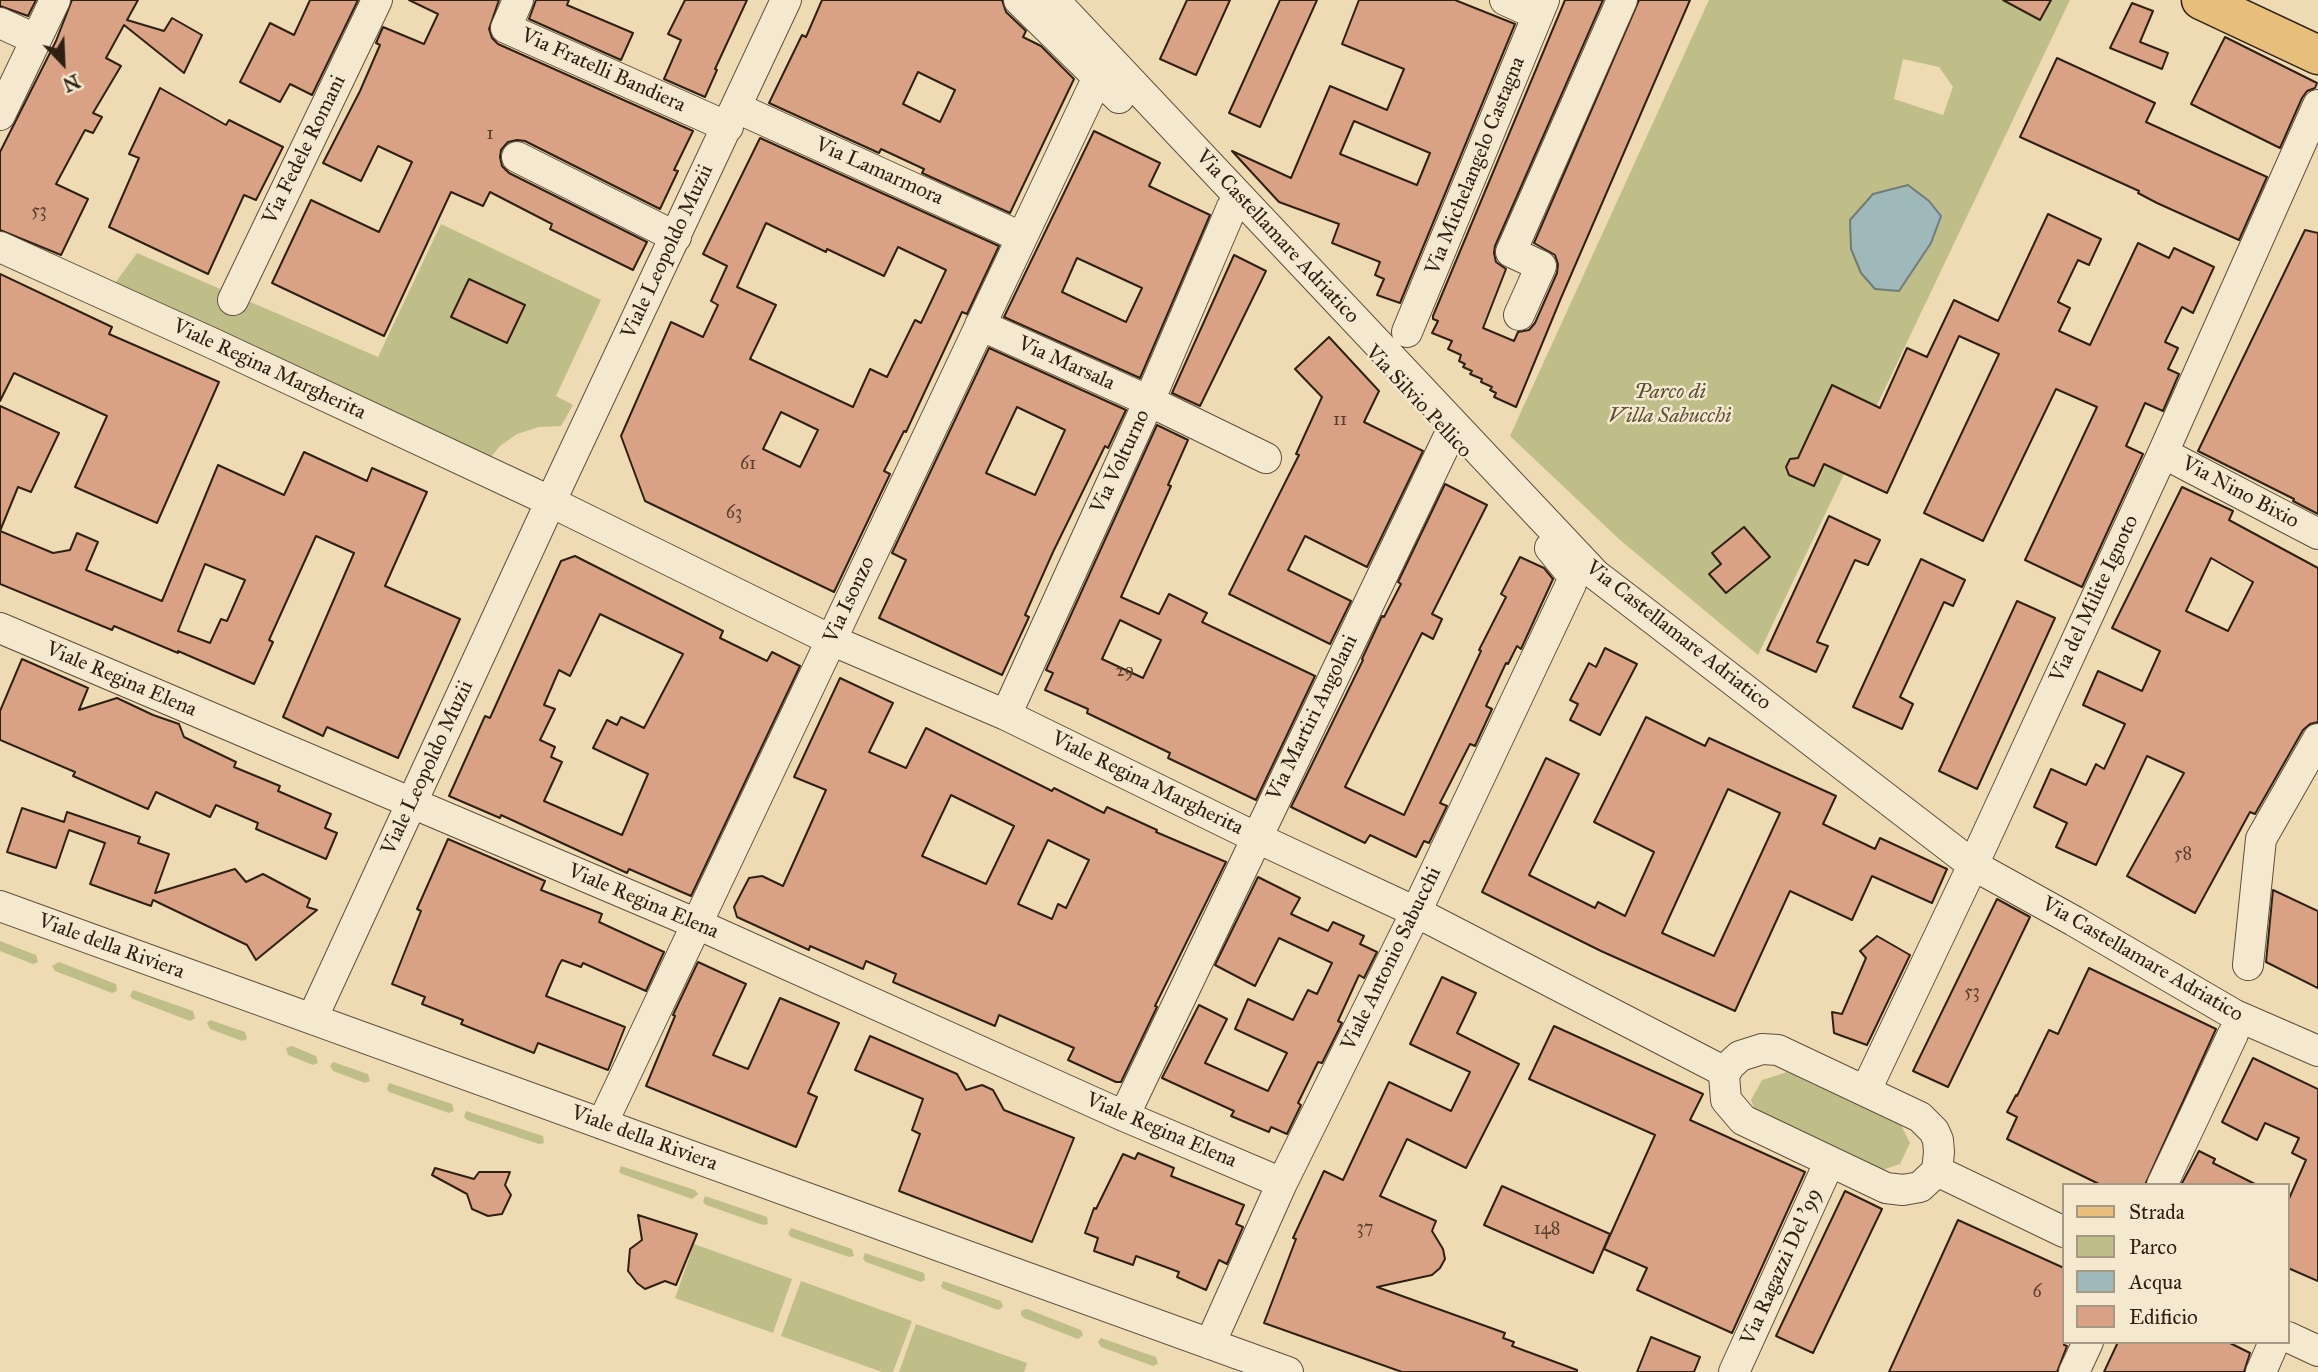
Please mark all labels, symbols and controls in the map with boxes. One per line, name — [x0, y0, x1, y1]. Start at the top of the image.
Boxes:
street label: Via Fratelli Bandiera — [517, 23, 689, 119]
north arrow — [28, 28, 98, 98]
street label: Via Michelangelo Castagna — [1421, 53, 1531, 279]
text: N — [59, 69, 83, 97]
street label: Via Fedele Romani — [258, 71, 352, 229]
house number: 1 — [486, 124, 494, 146]
street label: Via Lamarmora — [811, 133, 947, 211]
street label: Via Castellamare Adriatico — [1190, 145, 1364, 329]
street label: Viale Leopoldo Muzii — [617, 161, 719, 343]
house number: 53 — [31, 201, 47, 223]
street label: Viale Regina Margherita — [168, 314, 370, 426]
street label: Via Marsala — [1014, 331, 1118, 397]
street label: Via Silvio Pellico — [1359, 340, 1477, 464]
park label: Parco di Villa Sabucchi — [1609, 380, 1731, 430]
street label: Via Volturno — [1086, 406, 1156, 518]
house number: 11 — [1333, 410, 1347, 432]
street label: Via Nino Bixio — [2177, 452, 2303, 534]
house number: 61 — [740, 454, 756, 476]
house number: 63 — [726, 503, 742, 525]
street label: Via del Milite Ignoto — [2045, 511, 2145, 687]
street label: Via Isonzo — [819, 553, 881, 647]
street label: Via Castellamare Adriatico — [1580, 556, 1776, 716]
street label: Via Martiri Angolani — [1262, 631, 1364, 805]
street label: Viale Regina Elena — [42, 637, 200, 723]
house number: 29 — [1116, 661, 1134, 683]
street label: Viale Leopoldo Muzii — [377, 677, 479, 859]
street label: Viale Regina Margherita — [1047, 727, 1247, 841]
house number: 58 — [2174, 844, 2192, 866]
street label: Viale Regina Elena — [564, 859, 722, 945]
street label: Viale Antonio Sabucchi — [1337, 863, 1447, 1055]
street label: Via Castellamare Adriatico — [2037, 892, 2247, 1028]
street label: Viale della Riviera — [34, 909, 188, 985]
house number: 53 — [1964, 982, 1980, 1004]
street label: Viale Regina Elena — [1082, 1088, 1240, 1174]
street label: Viale della Riviera — [567, 1101, 721, 1177]
legend — [2062, 1183, 2290, 1344]
street label: Via Ragazzi Del '99 — [1736, 1185, 1828, 1349]
text: Strada — [2129, 1199, 2185, 1225]
house number: 37 — [1357, 1218, 1373, 1240]
house number: 148 — [1534, 1219, 1560, 1241]
text: Parco — [2129, 1234, 2177, 1260]
text: Acqua — [2129, 1269, 2182, 1295]
house number: 6 — [2032, 1282, 2042, 1304]
text: Edificio — [2129, 1304, 2198, 1330]

